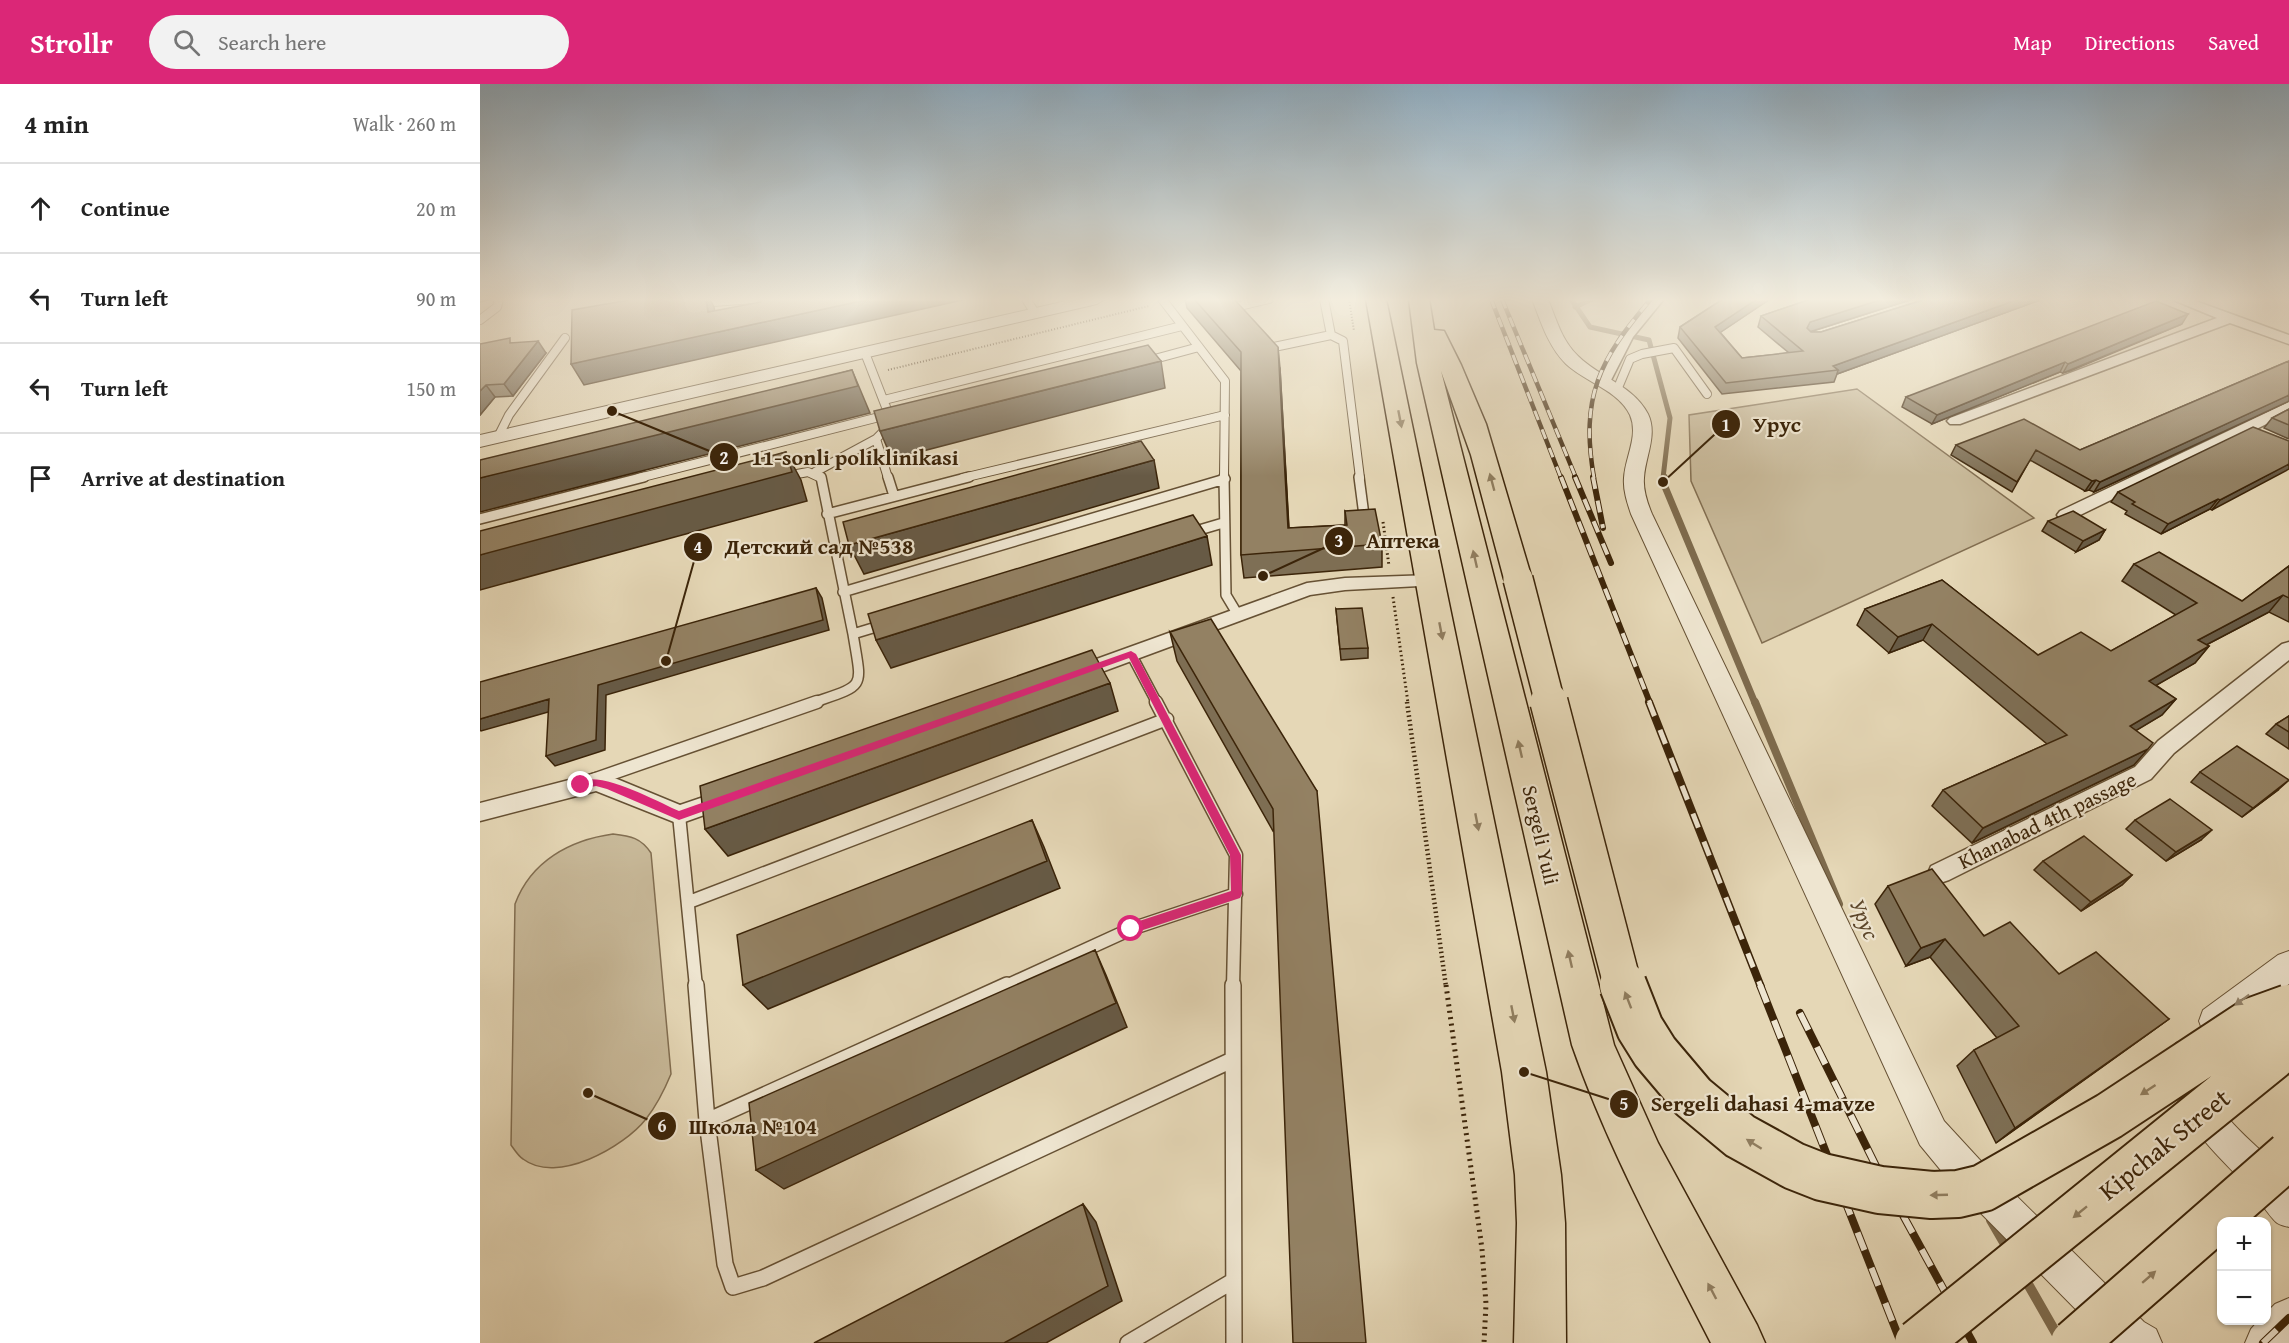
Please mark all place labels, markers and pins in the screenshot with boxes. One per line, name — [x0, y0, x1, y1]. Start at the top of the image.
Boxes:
callout: Урус — [1711, 404, 1813, 444]
callout: 11-sonli poliklinikasi — [709, 437, 970, 477]
callout: Аптека — [1324, 521, 1452, 561]
callout: Детский сад №538 — [683, 527, 926, 567]
callout: Sergeli dahasi 4-mavze — [1609, 1084, 1887, 1124]
callout: Школа №104 — [647, 1106, 829, 1146]

